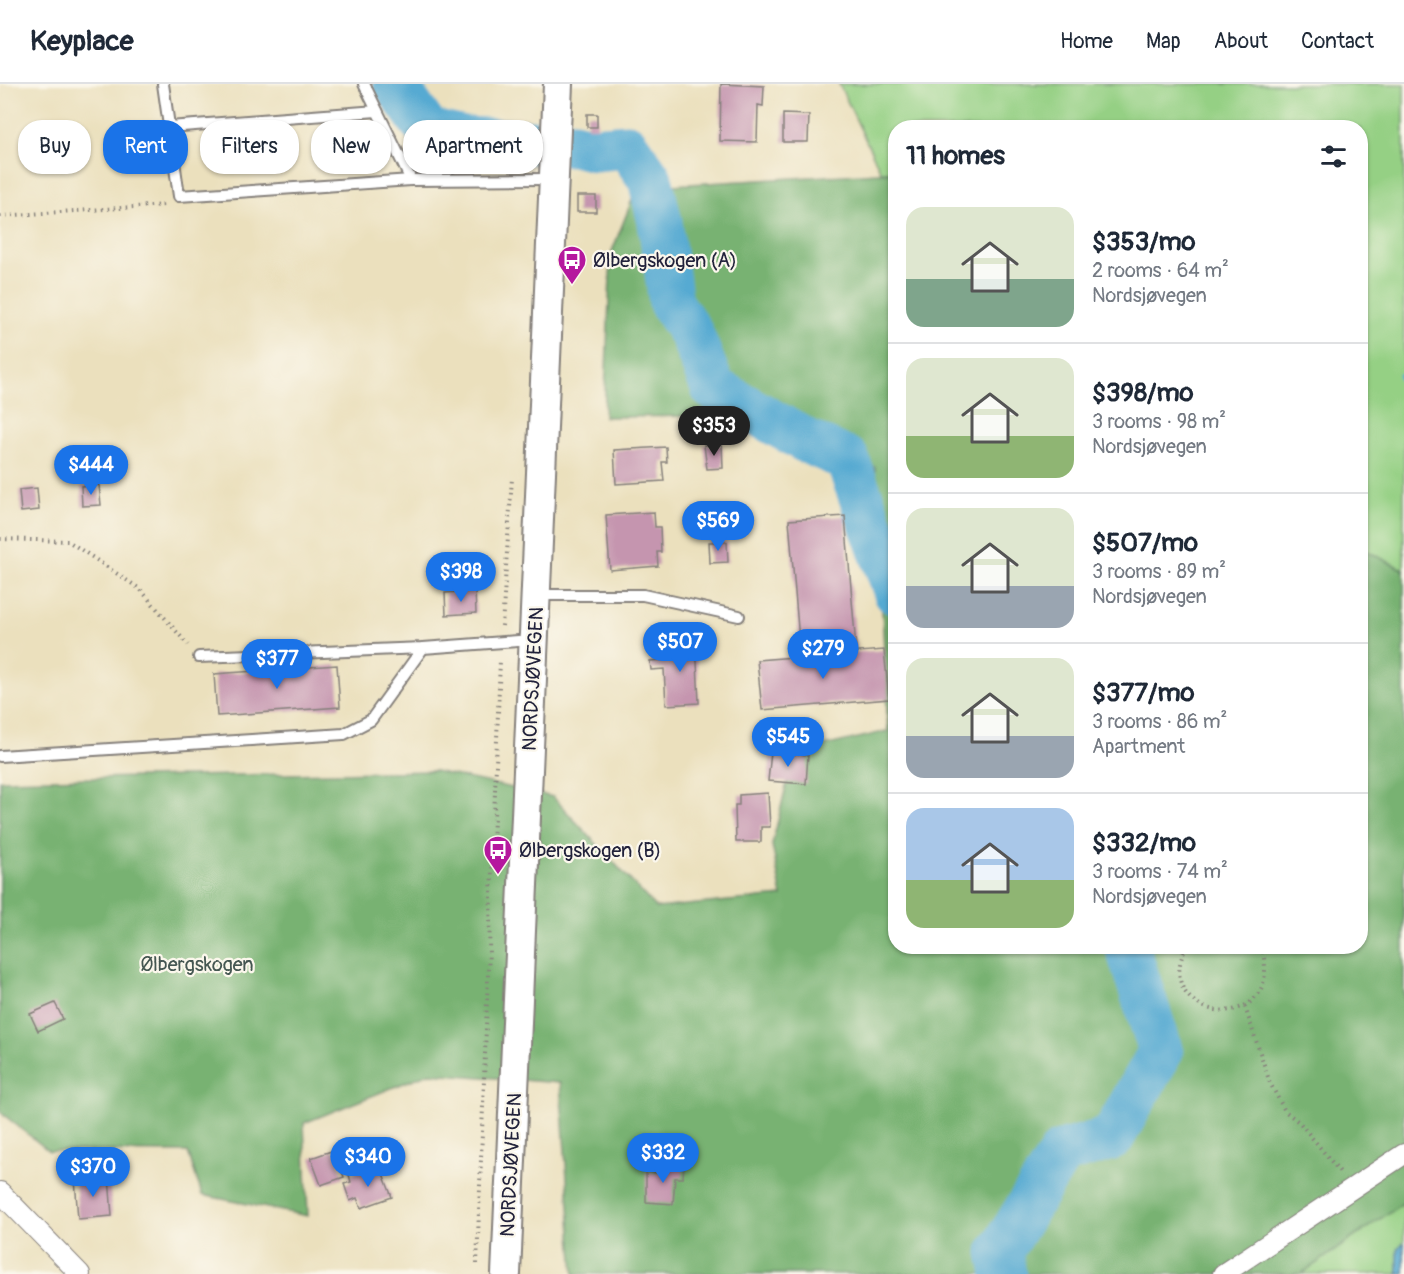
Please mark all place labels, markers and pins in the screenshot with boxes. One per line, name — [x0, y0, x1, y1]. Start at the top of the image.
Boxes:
bus stop icon: Ølbergskogen (A) — [556, 244, 588, 286]
place label: Ølbergskogen (A) — [593, 248, 737, 273]
pin: $353 — [678, 406, 750, 457]
pin: $444 — [55, 445, 127, 496]
pin: $569 — [682, 501, 754, 552]
pin: $398 — [425, 552, 497, 603]
pin: $507 — [644, 622, 716, 673]
pin: $279 — [787, 629, 859, 680]
pin: $377 — [241, 639, 313, 690]
pin: $545 — [752, 717, 824, 768]
bus stop icon: Ølbergskogen (B) — [482, 834, 514, 876]
place label: Ølbergskogen (B) — [519, 838, 661, 863]
pin: $332 — [627, 1133, 699, 1184]
pin: $340 — [332, 1137, 404, 1188]
pin: $370 — [57, 1147, 129, 1198]

